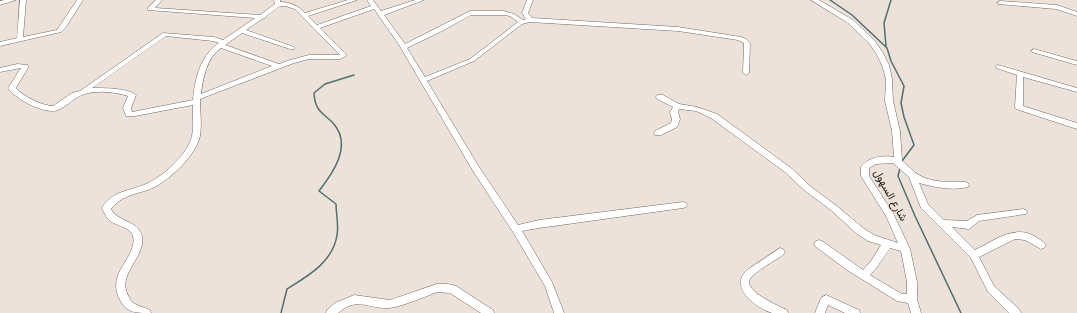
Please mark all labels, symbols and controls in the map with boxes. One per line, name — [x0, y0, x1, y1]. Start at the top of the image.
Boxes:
street label: شارع السهول — [870, 167, 910, 224]

